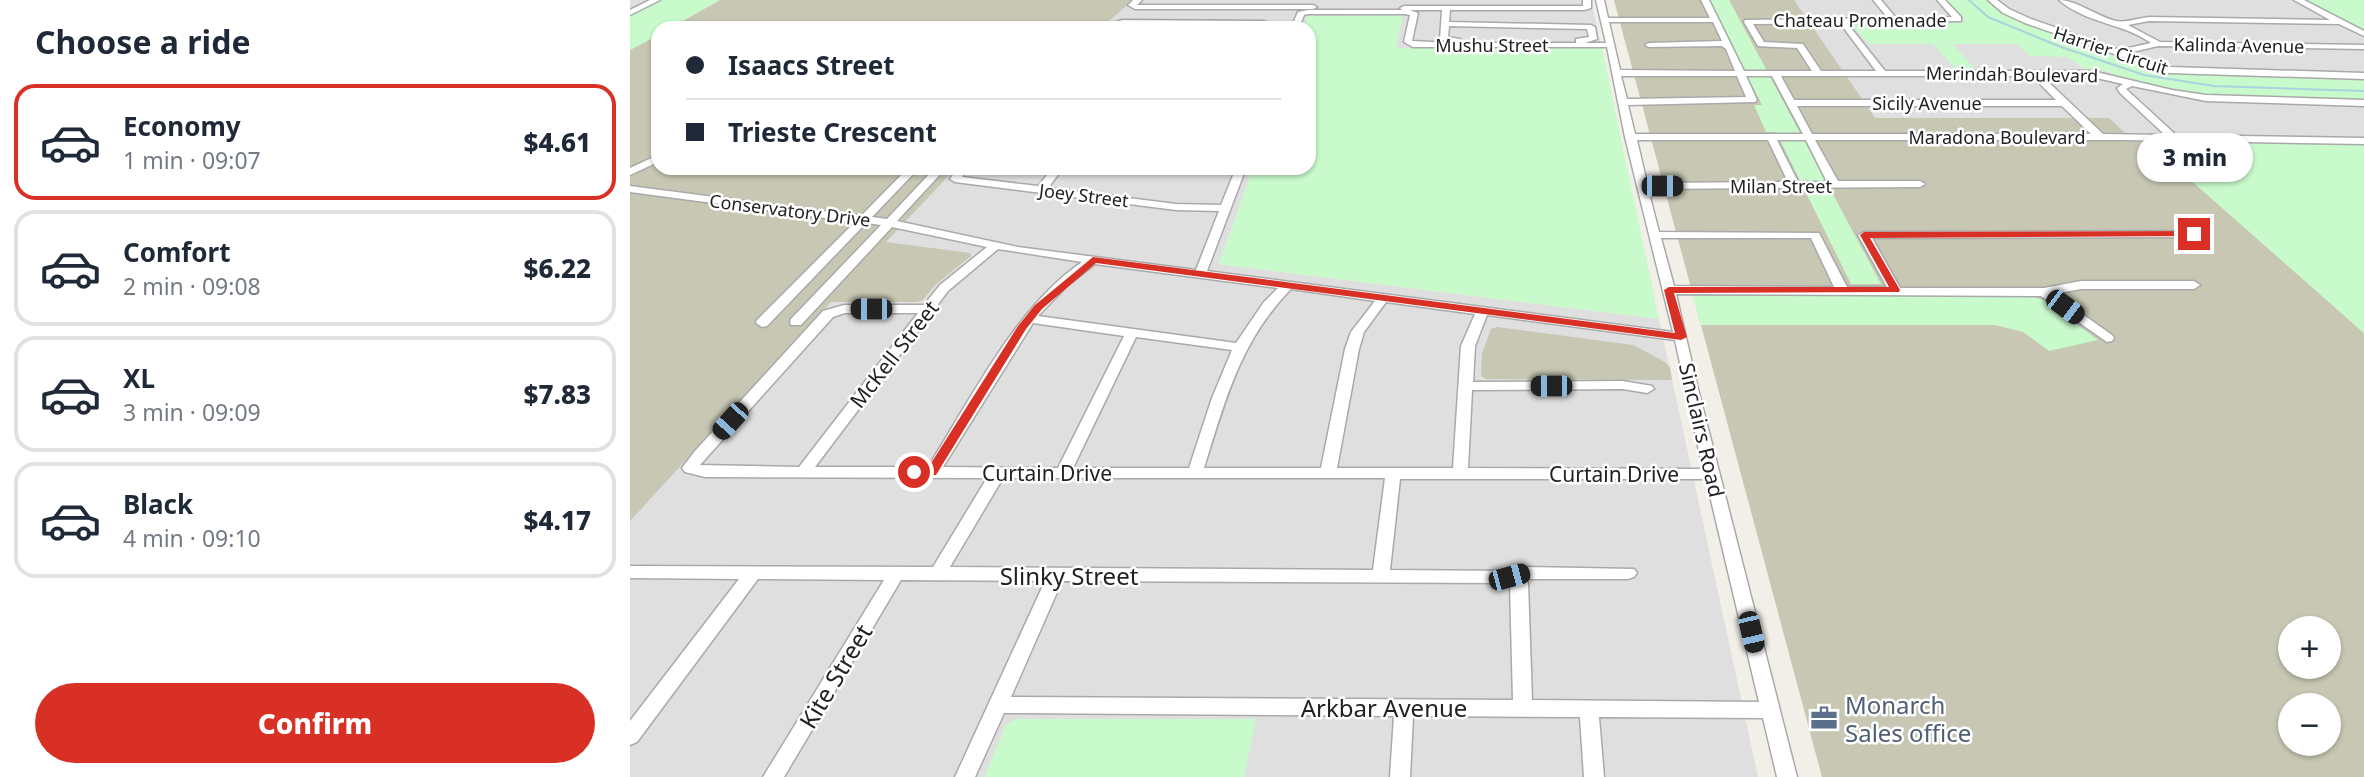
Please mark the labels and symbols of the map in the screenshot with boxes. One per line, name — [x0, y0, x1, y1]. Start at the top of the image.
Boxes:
street label: Chateau Promenade — [1773, 8, 1947, 32]
street label: Harrier Circuit — [2051, 20, 2172, 80]
street label: Kalinda Avenue — [2173, 32, 2305, 58]
street label: Mushu Street — [1435, 33, 1549, 57]
street label: Merindah Boulevard — [1926, 60, 2098, 88]
street label: Sicily Avenue — [1872, 91, 1982, 115]
street label: Maradona Boulevard — [1909, 125, 2086, 149]
callout: 3 min — [2136, 132, 2252, 182]
street label: Milan Street — [1730, 174, 1832, 198]
car — [1642, 176, 1684, 197]
street label: Joey Street — [1036, 177, 1130, 212]
street label: Conservatory Drive — [708, 188, 872, 232]
route end — [2178, 218, 2210, 250]
car — [2042, 286, 2089, 328]
street label: McKell Street — [843, 294, 945, 413]
car — [851, 299, 893, 320]
street label: Sinclairs Road — [1673, 360, 1731, 500]
car — [1531, 376, 1573, 397]
car — [709, 398, 752, 444]
route start — [898, 456, 930, 488]
street label: Curtain Drive — [982, 459, 1112, 487]
street label: Curtain Drive — [1549, 460, 1679, 488]
street label: Slinky Street — [1000, 559, 1139, 592]
car — [1486, 561, 1533, 593]
car — [1737, 609, 1766, 655]
street label: Kite Street — [791, 617, 879, 734]
place label: Monarch Sales office — [1845, 688, 1971, 749]
street label: Arkbar Avenue — [1301, 691, 1467, 724]
office icon: Monarch Sales office — [1809, 703, 1839, 733]

